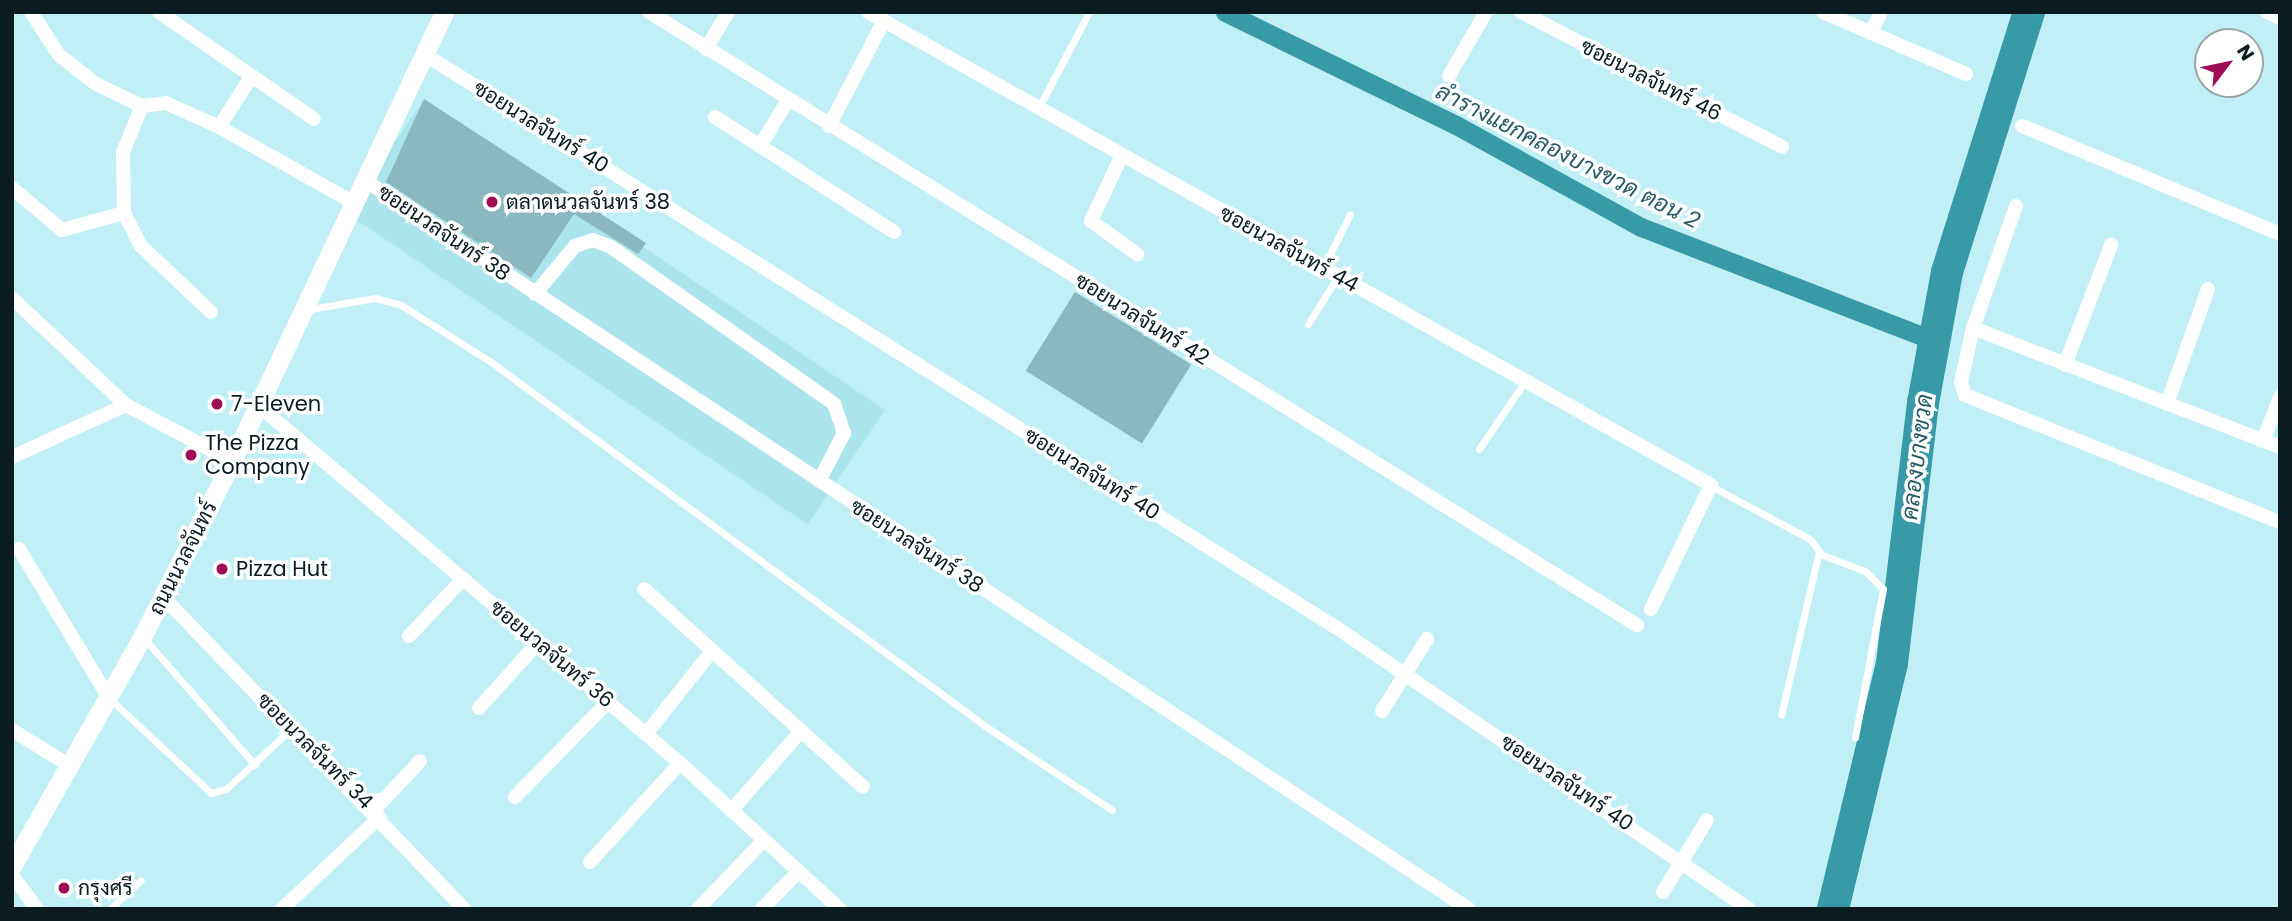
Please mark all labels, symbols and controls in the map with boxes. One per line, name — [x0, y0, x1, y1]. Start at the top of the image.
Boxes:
north arrow — [2194, 28, 2264, 98]
street label: ซอยนวลจันทร์ 46 — [1576, 34, 1726, 126]
text: N — [2230, 39, 2261, 66]
street label: ซอยนวลจันทร์ 40 — [469, 75, 613, 179]
water label: ลำรางแยกคลองบางขวด ตอน 2 — [1431, 77, 1705, 235]
street label: ซอยนวลจันทร์ 38 — [373, 180, 515, 286]
place label: ตลาดนวลจันทร์ 38 — [506, 189, 670, 215]
marker: ตลาดนวลจันทร์ 38 — [484, 194, 500, 210]
street label: ซอยนวลจันทร์ 44 — [1215, 200, 1363, 298]
street label: ซอยนวลจันทร์ 42 — [1070, 268, 1214, 370]
place label: 7-Eleven — [231, 391, 321, 417]
water label: คลองบางขวด — [1896, 392, 1938, 522]
marker: 7-Eleven — [209, 396, 225, 412]
street label: ซอยนวลจันทร์ 40 — [1020, 422, 1164, 526]
place label: The Pizza Company — [205, 430, 310, 480]
marker: The Pizza Company — [183, 447, 199, 463]
street label: ซอยนวลจันทร์ 38 — [846, 494, 988, 598]
street label: ถนนนวลจันทร์ — [144, 497, 222, 619]
place label: Pizza Hut — [236, 556, 328, 582]
marker: Pizza Hut — [214, 561, 230, 577]
street label: ซอยนวลจันทร์ 36 — [485, 595, 619, 713]
street label: ซอยนวลจันทร์ 34 — [252, 688, 378, 814]
street label: ซอยนวลจันทร์ 40 — [1496, 729, 1638, 837]
place label: กรุงศรี — [78, 875, 133, 901]
marker: กรุงศรี — [56, 880, 72, 896]

